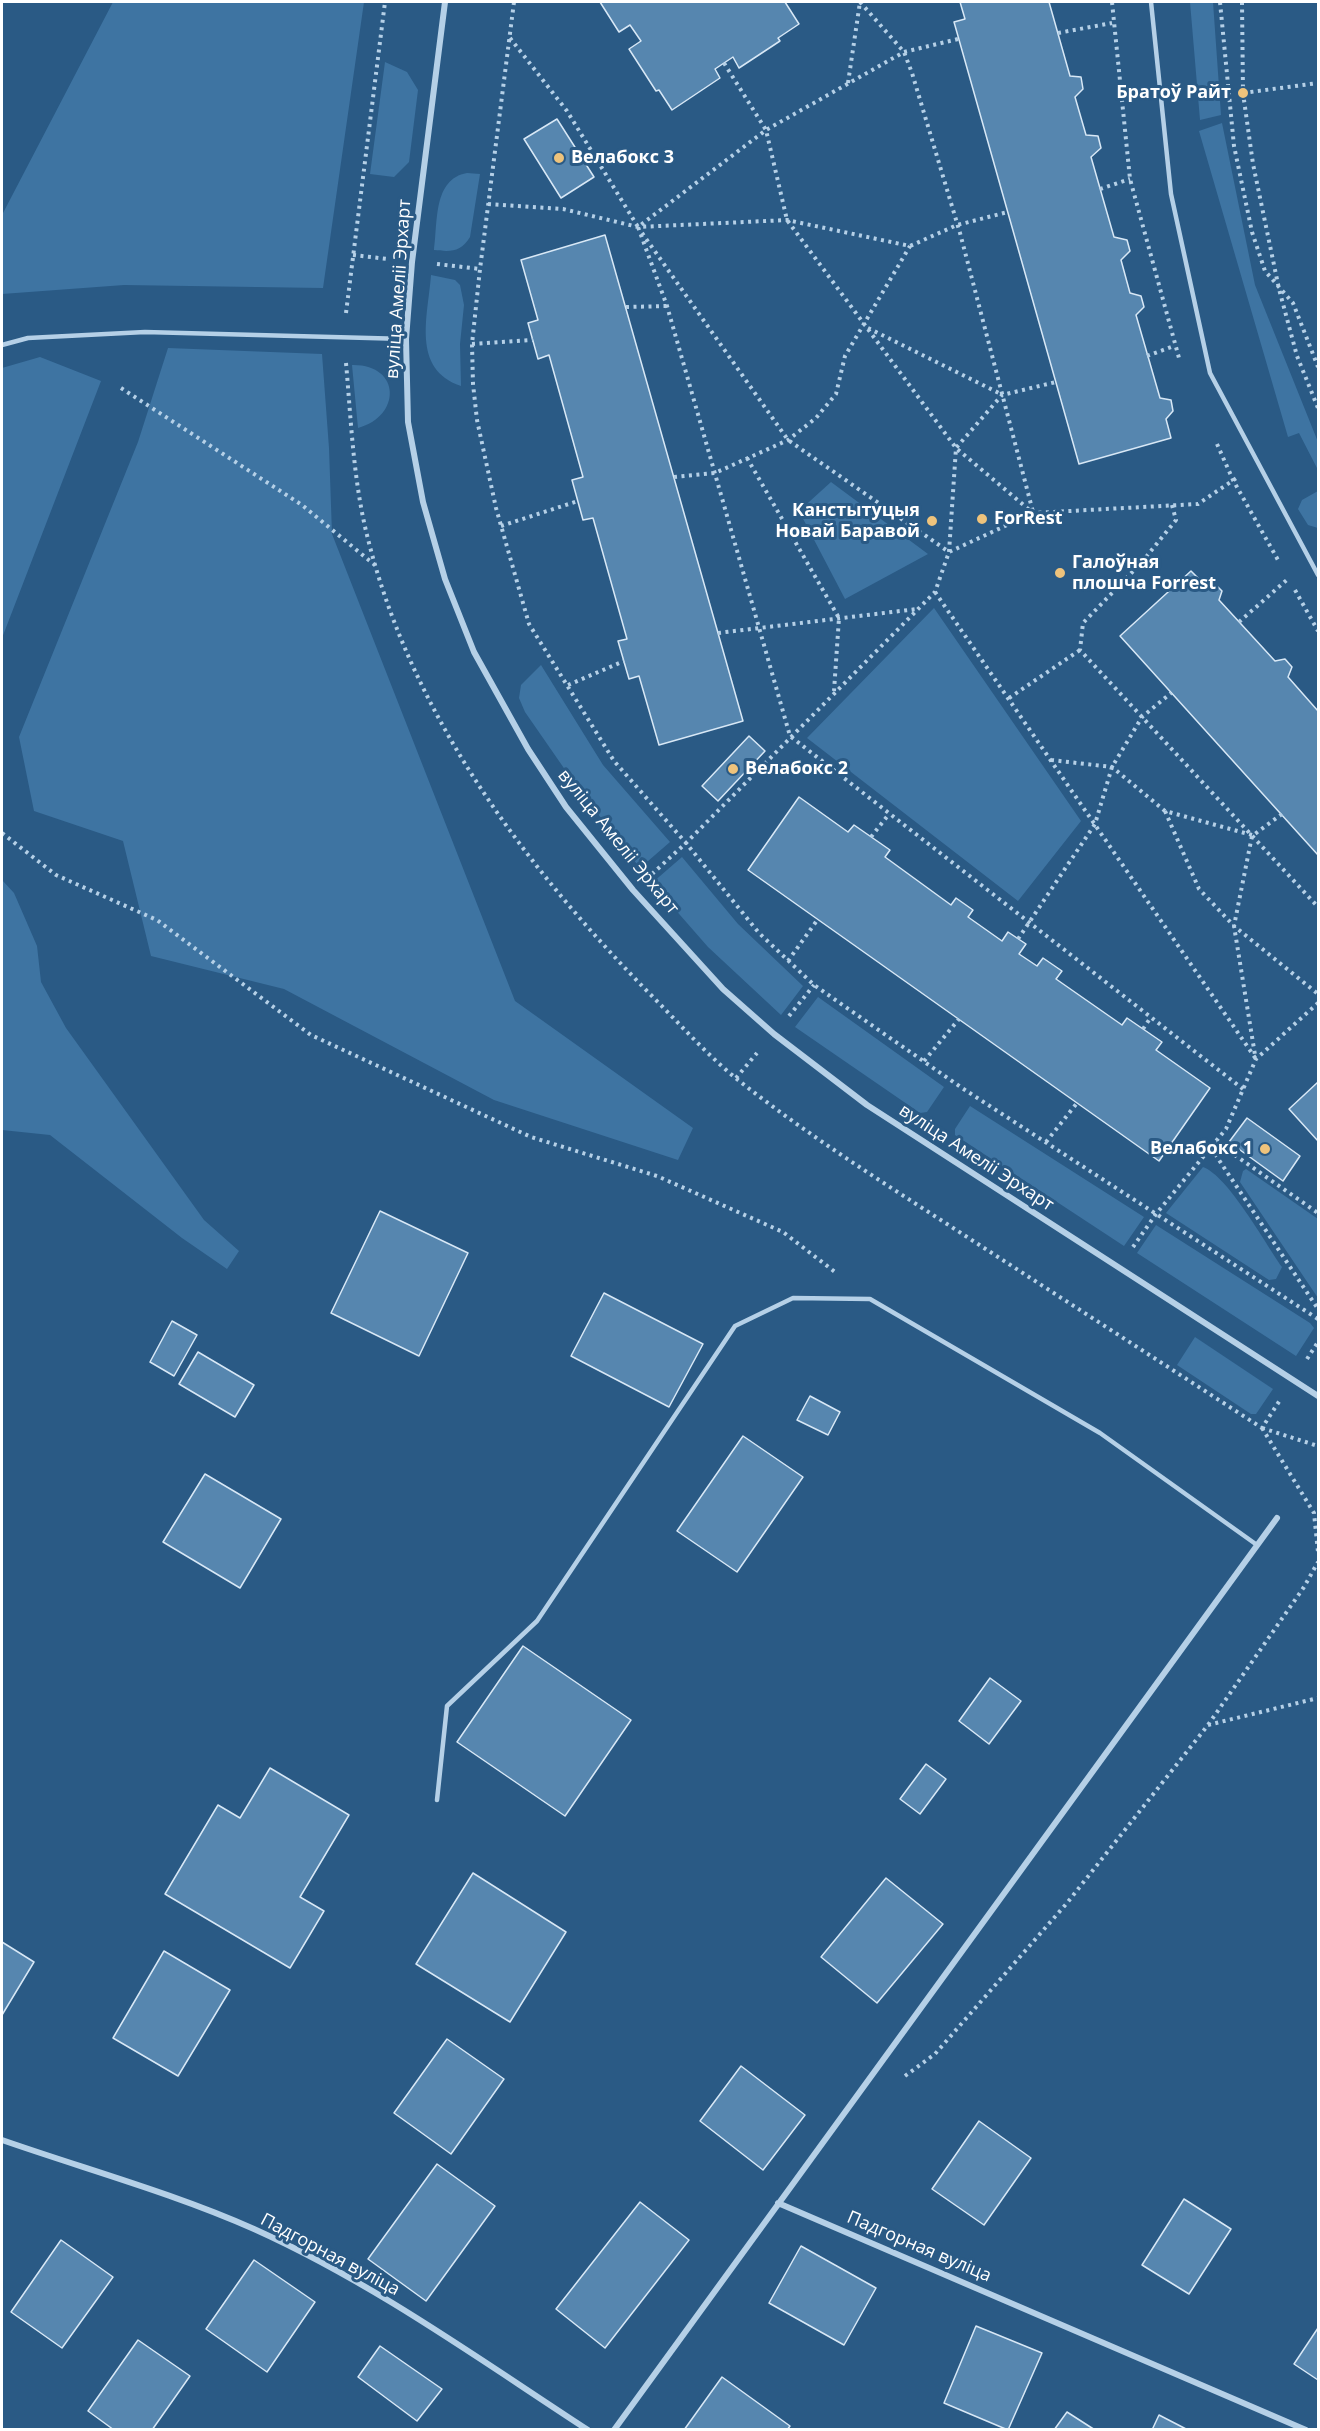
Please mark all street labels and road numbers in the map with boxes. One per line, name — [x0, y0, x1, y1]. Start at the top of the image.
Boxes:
street label: вуліца Амеліі Эрхарт — [382, 198, 416, 380]
street label: вуліца Амеліі Эрхарт — [553, 765, 683, 919]
street label: вуліца Амеліі Эрхарт — [895, 1100, 1057, 1216]
street label: Падгорная вуліца — [844, 2207, 994, 2287]
street label: Падгорная вуліца — [257, 2209, 403, 2301]

